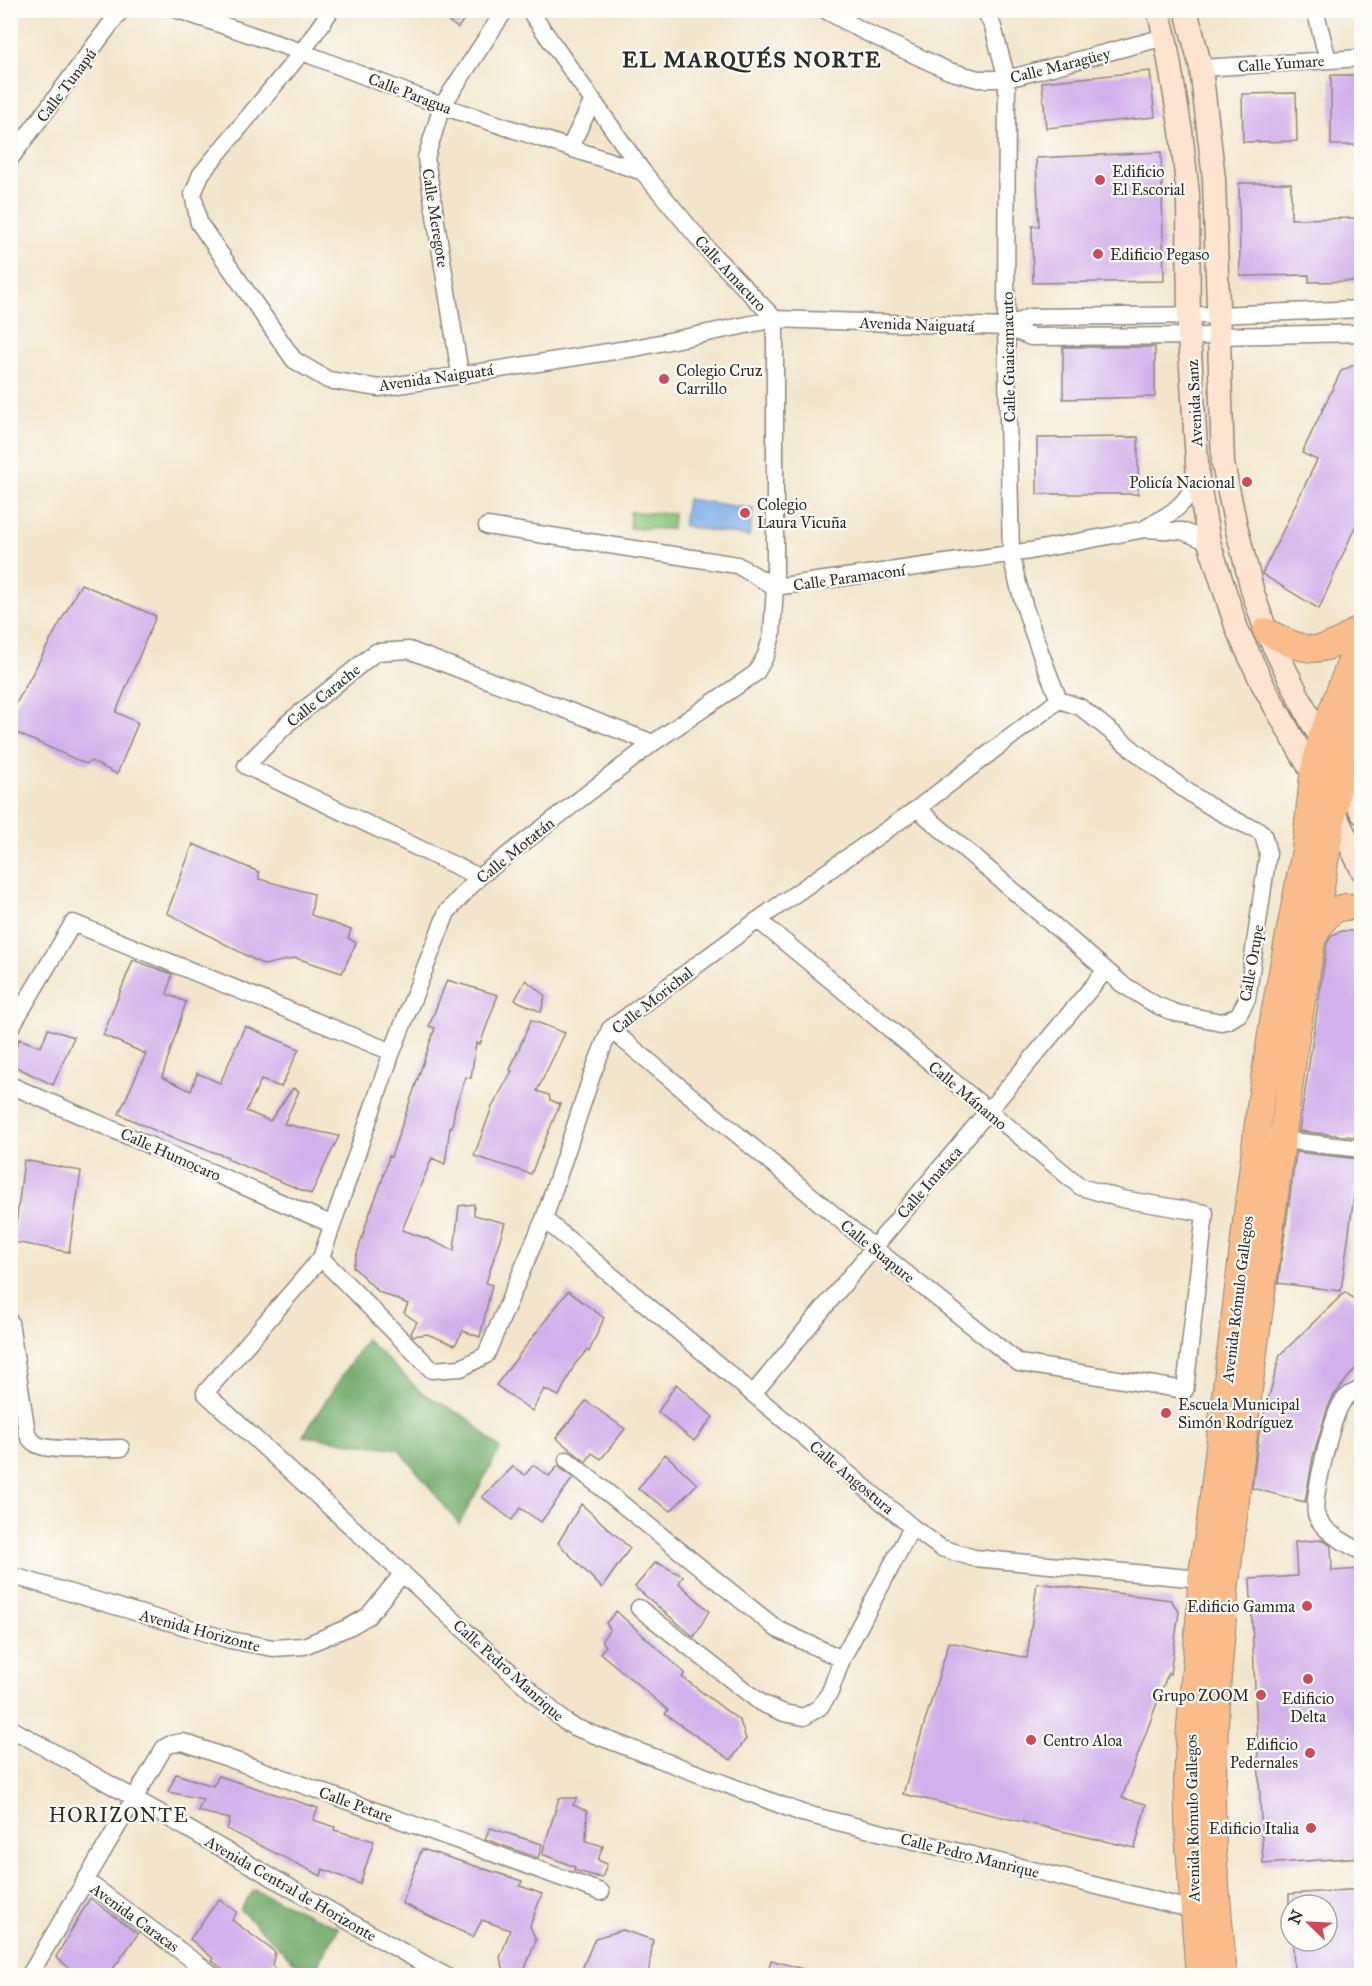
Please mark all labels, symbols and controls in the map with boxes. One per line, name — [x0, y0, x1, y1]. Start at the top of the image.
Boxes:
street label: Calle Tunapú — [32, 44, 101, 126]
street label: Calle Maragüey — [1008, 44, 1113, 88]
district label: EL MARQUÉS NORTE — [622, 46, 882, 73]
street label: Calle Yumare — [1237, 51, 1325, 76]
street label: Calle Paragua — [365, 69, 454, 119]
place label: Edificio El Escorial — [1112, 162, 1186, 199]
street label: Calle Meregote — [417, 167, 453, 269]
marker: Edificio El Escorial — [1093, 173, 1107, 187]
street label: Calle Amacuro — [691, 231, 771, 315]
place label: Edificio Pegaso — [1110, 245, 1210, 265]
marker: Edificio Pegaso — [1091, 247, 1105, 261]
street label: Calle Guaicamacuto — [998, 292, 1019, 422]
street label: Avenida Naiguatá — [858, 313, 975, 337]
street label: Avenida Sanz — [1183, 358, 1206, 448]
street label: Avenida Naiguatá — [377, 360, 495, 396]
place label: Colegio Cruz Carrillo — [676, 361, 763, 398]
marker: Colegio Cruz Carrillo — [657, 372, 671, 386]
place label: Policía Nacional — [1129, 473, 1236, 492]
marker: Policía Nacional — [1240, 475, 1254, 489]
place label: Colegio Laura Vicuña — [757, 495, 847, 532]
marker: Colegio Laura Vicuña — [738, 506, 752, 520]
street label: Calle Paramaconí — [792, 560, 907, 595]
street label: Calle Carache — [283, 660, 364, 731]
street label: Calle Motatán — [473, 813, 558, 887]
street label: Calle Orupe — [1235, 923, 1268, 1003]
street label: Calle Morichal — [608, 962, 697, 1038]
street label: Calle Mánamo — [925, 1057, 1011, 1134]
street label: Calle Humocaro — [118, 1124, 224, 1185]
street label: Calle Imataca — [893, 1142, 966, 1222]
street label: Avenida Rómulo Gallegos — [1218, 1215, 1258, 1385]
street label: Calle Suapure — [837, 1216, 919, 1287]
place label: Escuela Municipal Simón Rodríguez — [1178, 1395, 1301, 1433]
marker: Escuela Municipal Simón Rodríguez — [1159, 1406, 1173, 1420]
street label: Calle Angostura — [805, 1437, 898, 1519]
place label: Edificio Gamma — [1187, 1597, 1295, 1616]
marker: Edificio Gamma — [1300, 1599, 1314, 1613]
street label: Avenida Horizonte — [136, 1605, 263, 1656]
street label: Calle Pedro Manrique — [449, 1616, 568, 1726]
marker: Edificio Delta — [1301, 1672, 1315, 1686]
place label: Grupo ZOOM — [1152, 1686, 1249, 1705]
marker: Grupo ZOOM — [1254, 1688, 1268, 1702]
place label: Edificio Delta — [1282, 1689, 1334, 1726]
place label: Centro Aloa — [1043, 1731, 1123, 1750]
marker: Centro Aloa — [1024, 1733, 1038, 1747]
street label: Avenida Rómulo Gallegos — [1182, 1734, 1204, 1903]
place label: Edificio Pedernales — [1230, 1735, 1298, 1772]
marker: Edificio Pedernales — [1303, 1746, 1317, 1760]
street label: Calle Petare — [317, 1782, 395, 1827]
district label: HORIZONTE — [49, 1803, 189, 1827]
place label: Edificio Italia — [1209, 1819, 1299, 1838]
marker: Edificio Italia — [1304, 1821, 1318, 1835]
street label: Calle Pedro Manrique — [898, 1829, 1042, 1883]
street label: Avenida Central de Horizonte — [201, 1831, 380, 1945]
street label: Avenida Caracas — [86, 1878, 183, 1956]
north arrow — [1279, 1893, 1339, 1953]
text: N — [1284, 1907, 1307, 1927]

